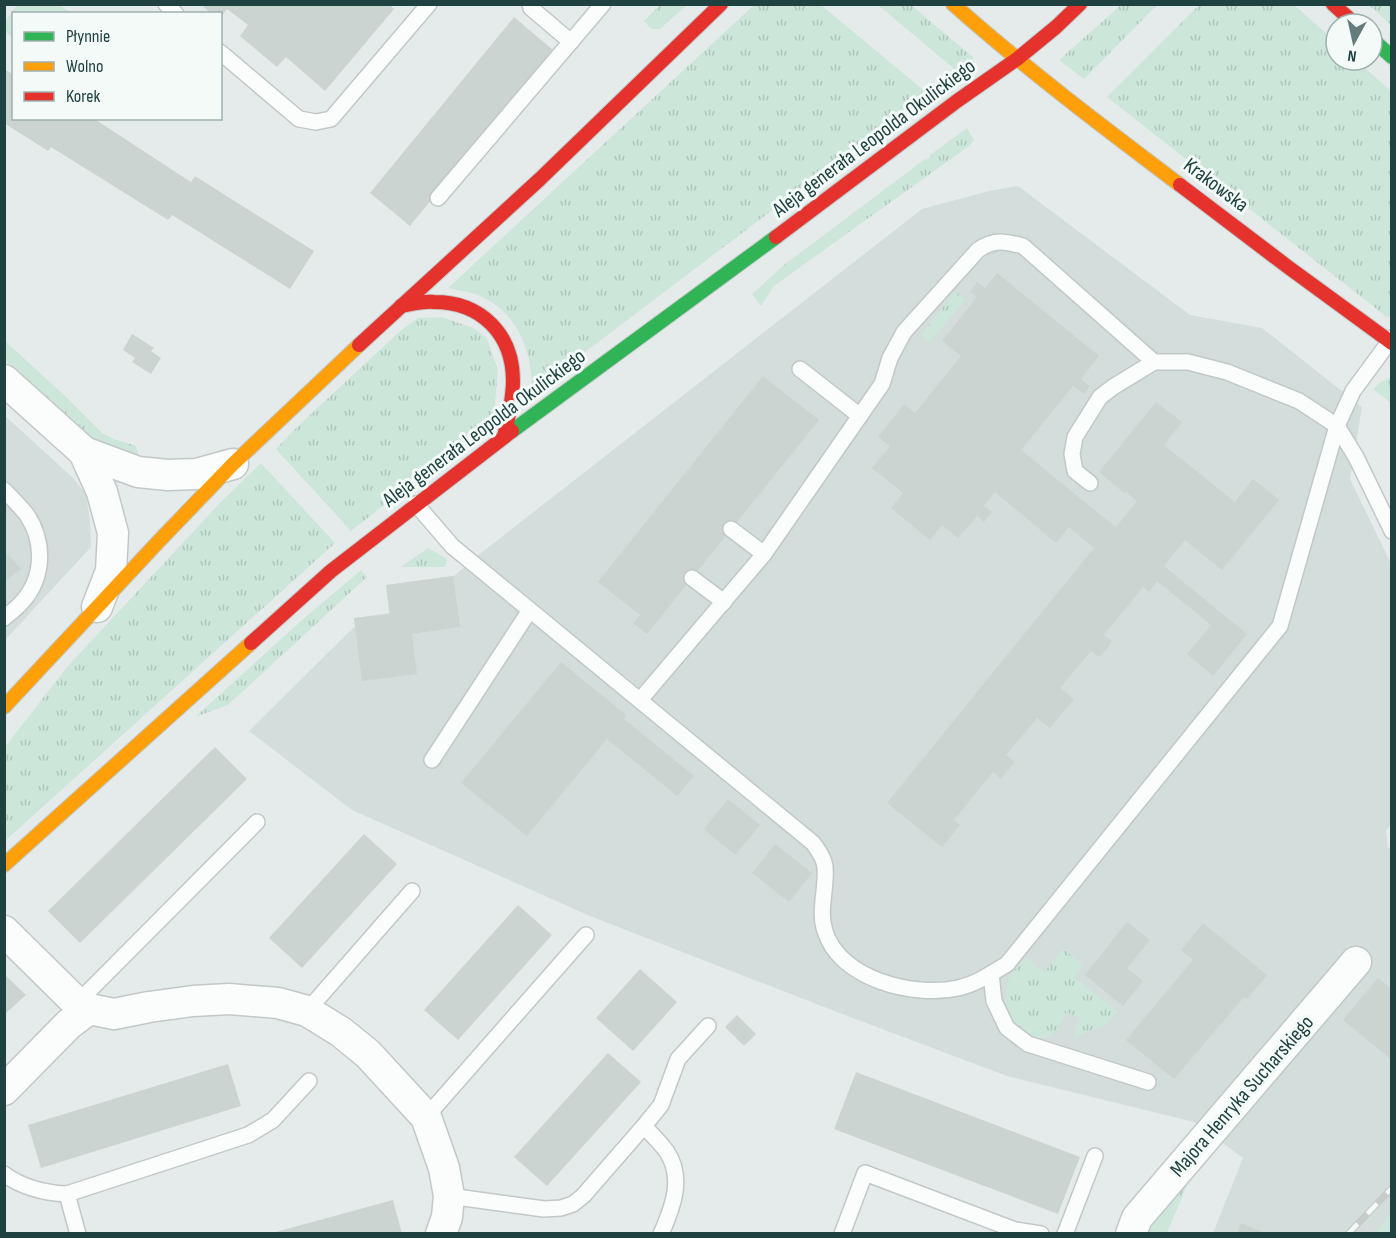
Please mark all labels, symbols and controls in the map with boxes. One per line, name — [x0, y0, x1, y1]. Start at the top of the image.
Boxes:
legend — [12, 12, 222, 120]
north arrow — [1324, 12, 1384, 72]
text: Płynnie — [66, 26, 110, 47]
text: N — [1347, 45, 1358, 65]
street label: Aleja generała Leopolda Okulickiego — [767, 54, 980, 223]
text: Wolno — [66, 56, 103, 77]
text: Korek — [66, 86, 100, 107]
street label: Krakowska — [1179, 152, 1253, 218]
street label: Aleja generała Leopolda Okulickiego — [377, 344, 590, 513]
street label: Majora Henryka Sucharskiego — [1165, 1010, 1319, 1182]

